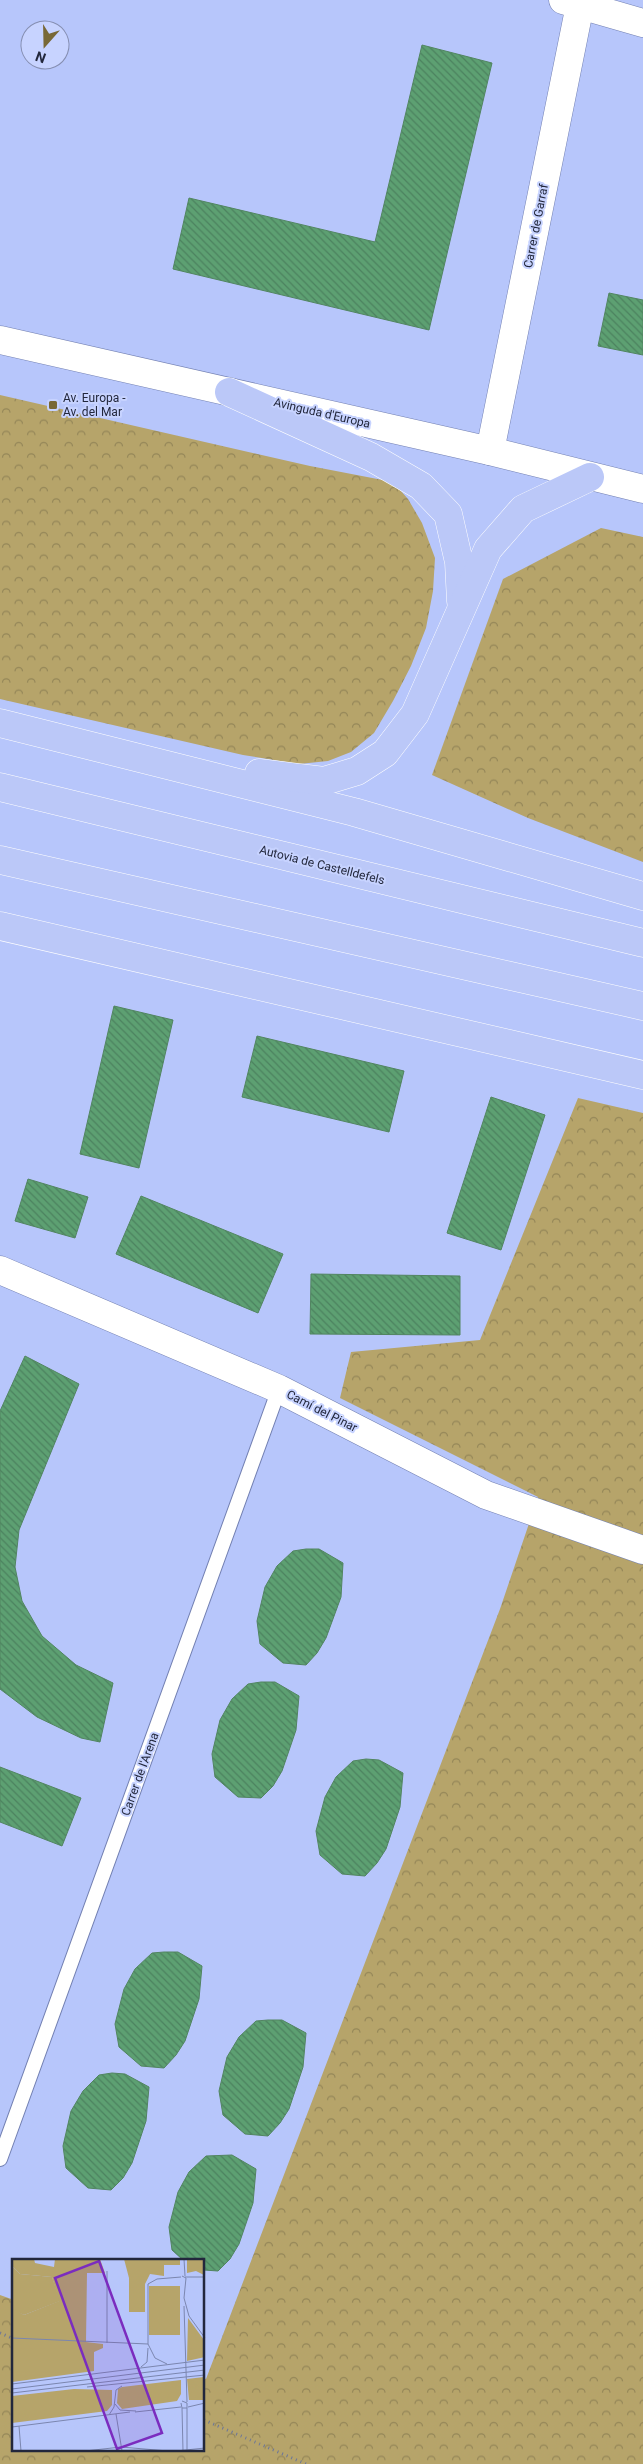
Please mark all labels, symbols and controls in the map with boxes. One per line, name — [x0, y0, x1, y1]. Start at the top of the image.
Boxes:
north arrow — [20, 20, 70, 70]
text: N — [33, 48, 48, 66]
street label: Carrer de Garraf — [521, 182, 551, 269]
place label: Av. Europa - Av. del Mar — [63, 391, 126, 419]
street label: Avinguda d'Europa — [272, 395, 372, 431]
marker: Av. Europa - Av. del Mar — [47, 399, 59, 411]
street label: Autovia de Castelldefels — [258, 843, 386, 887]
street label: Camí del Pinar — [284, 1387, 360, 1435]
street label: Carrer de l'Arena — [118, 1730, 162, 1818]
inset map — [12, 2259, 205, 2452]

